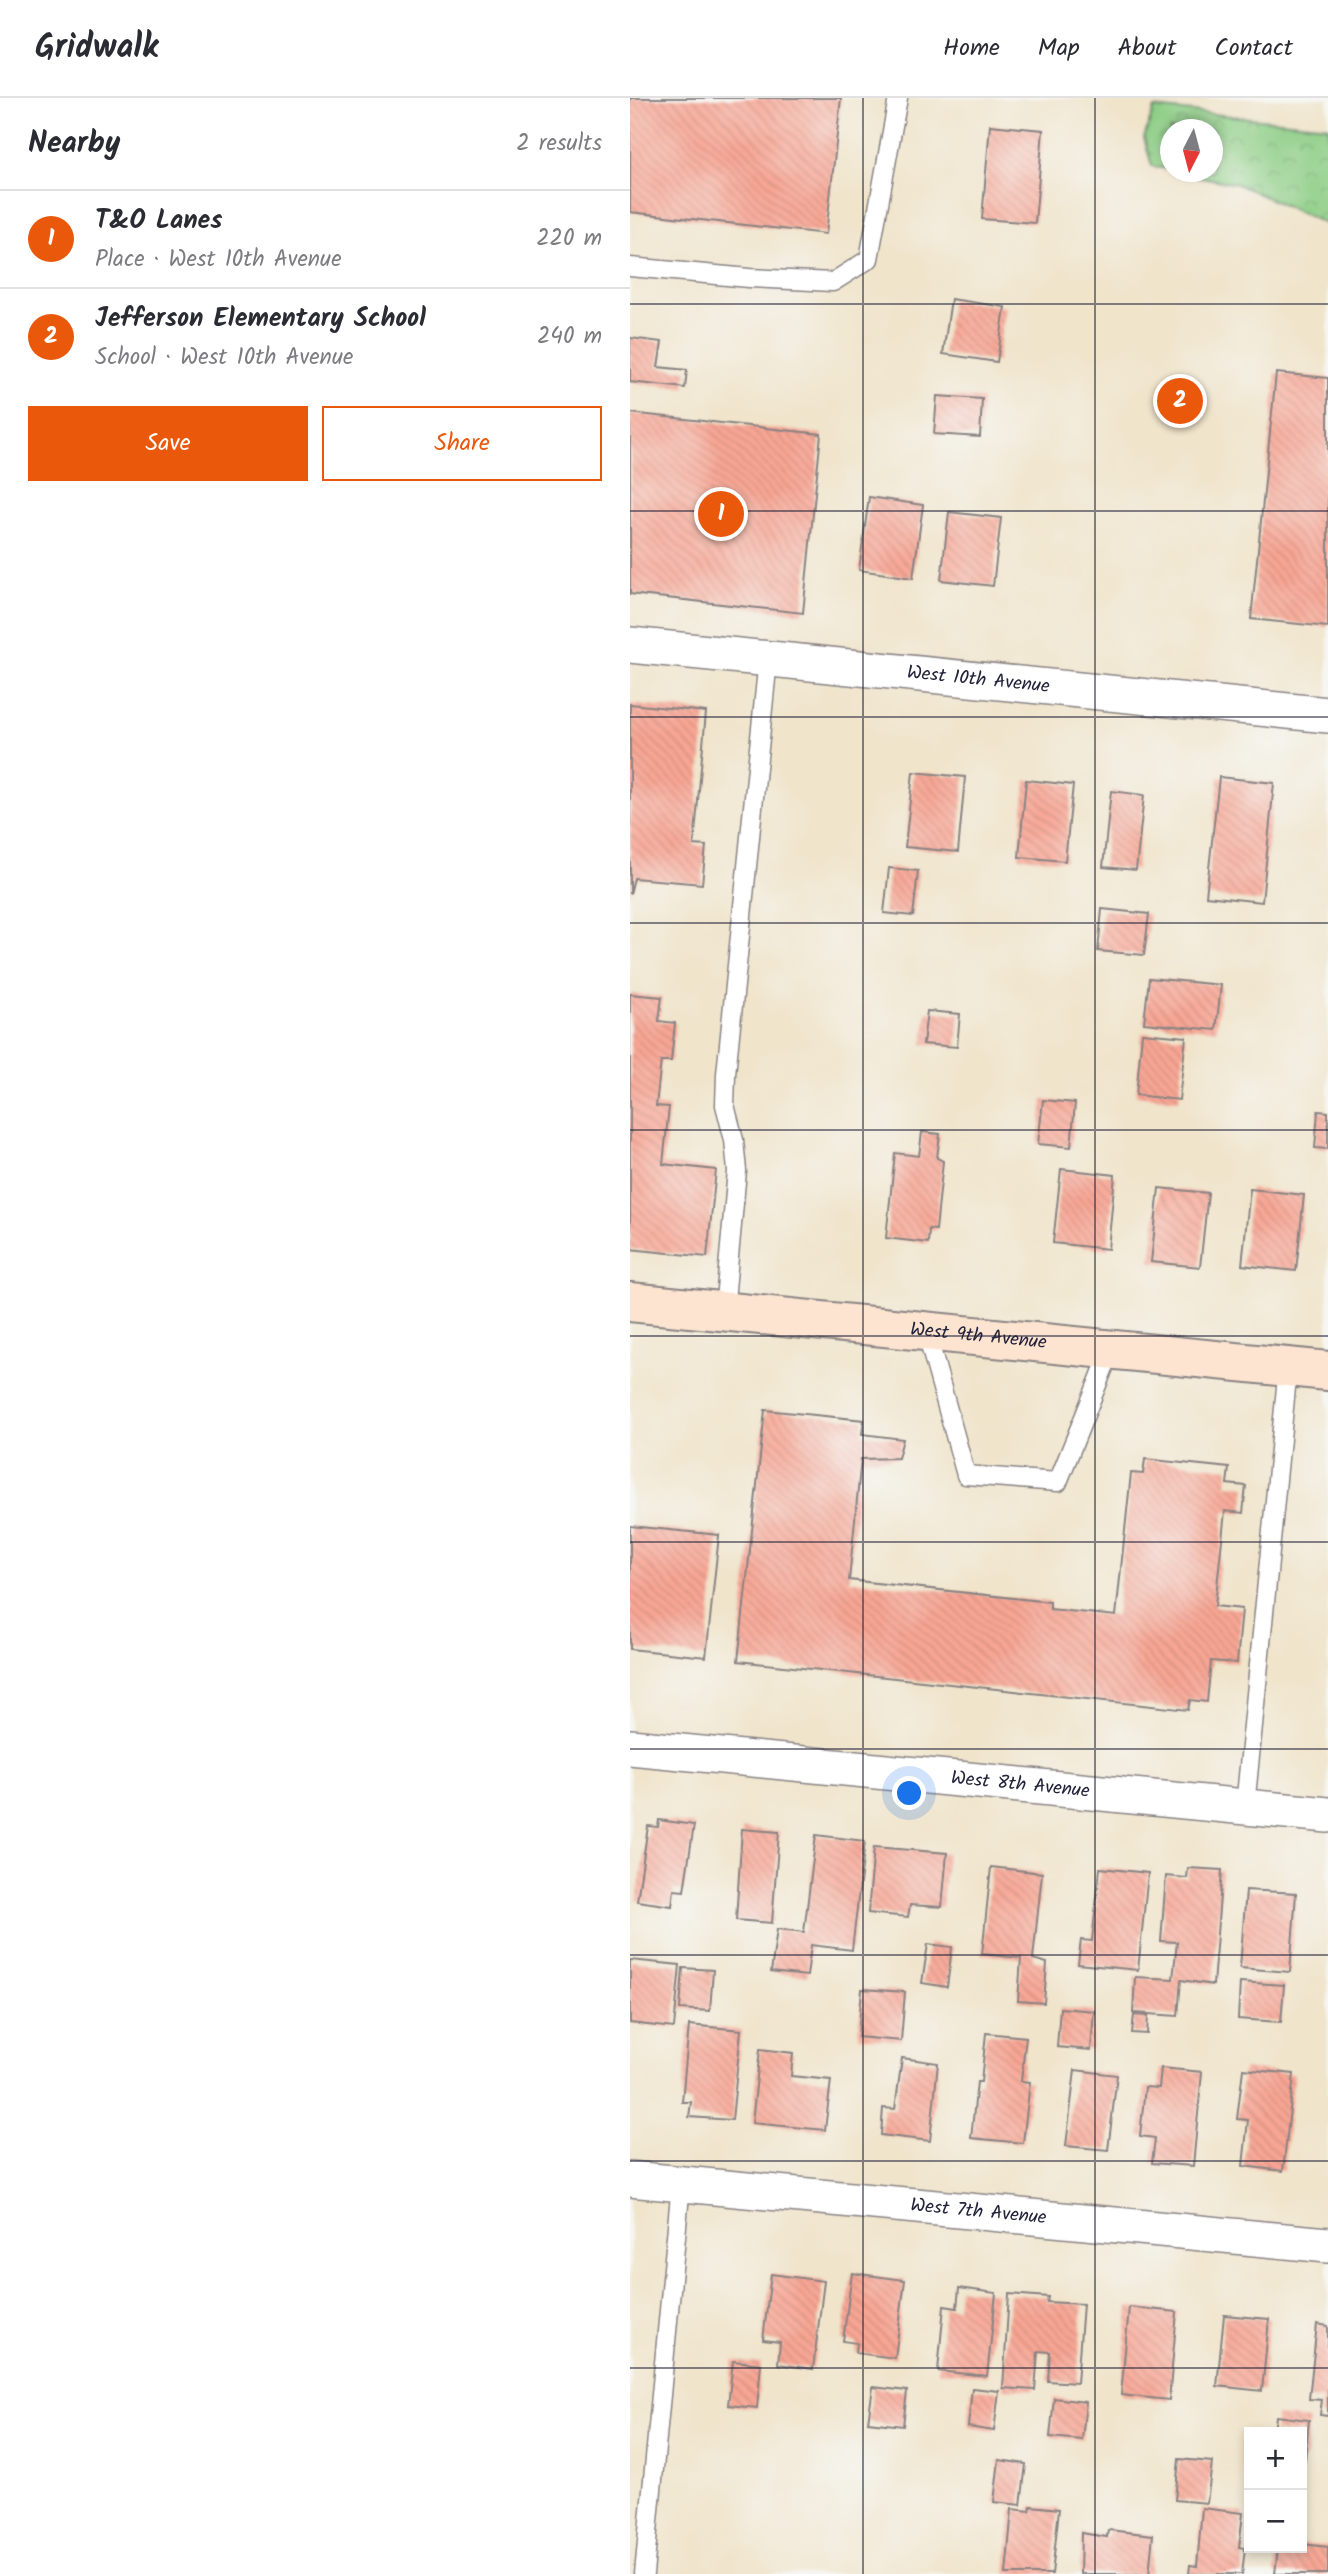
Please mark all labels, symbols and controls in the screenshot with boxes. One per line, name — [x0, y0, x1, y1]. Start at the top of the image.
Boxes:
text: Gridwalk — [35, 22, 158, 75]
text: Home — [943, 29, 1000, 68]
text: Map — [1038, 29, 1080, 68]
text: About — [1118, 29, 1176, 68]
text: Contact — [1214, 29, 1293, 68]
north arrow — [1160, 119, 1223, 182]
text: Nearby — [28, 120, 120, 168]
text: 2 results — [516, 126, 602, 162]
text: T&O Lanes — [95, 200, 222, 242]
text: 1 — [48, 221, 54, 257]
text: 220 m — [536, 221, 602, 257]
text: Place · West 10th Avenue — [95, 242, 342, 278]
text: Jefferson Elementary School — [95, 298, 426, 340]
text: 2 — [44, 319, 58, 355]
text: 240 m — [537, 319, 602, 355]
text: School · West 10th Avenue — [95, 340, 353, 376]
pin: 2 — [1157, 375, 1203, 427]
button: Save — [28, 406, 308, 481]
button: Share — [322, 406, 602, 481]
pin: 1 — [698, 488, 744, 540]
street label: West 10th Avenue — [906, 658, 1051, 702]
street label: West 9th Avenue — [909, 1315, 1048, 1358]
street label: West 8th Avenue — [949, 1763, 1091, 1807]
your location — [892, 1776, 926, 1810]
street label: West 7th Avenue — [909, 2191, 1048, 2233]
map controls — [1244, 2427, 1307, 2553]
button: + — [1244, 2427, 1307, 2490]
button: − — [1244, 2490, 1307, 2553]

